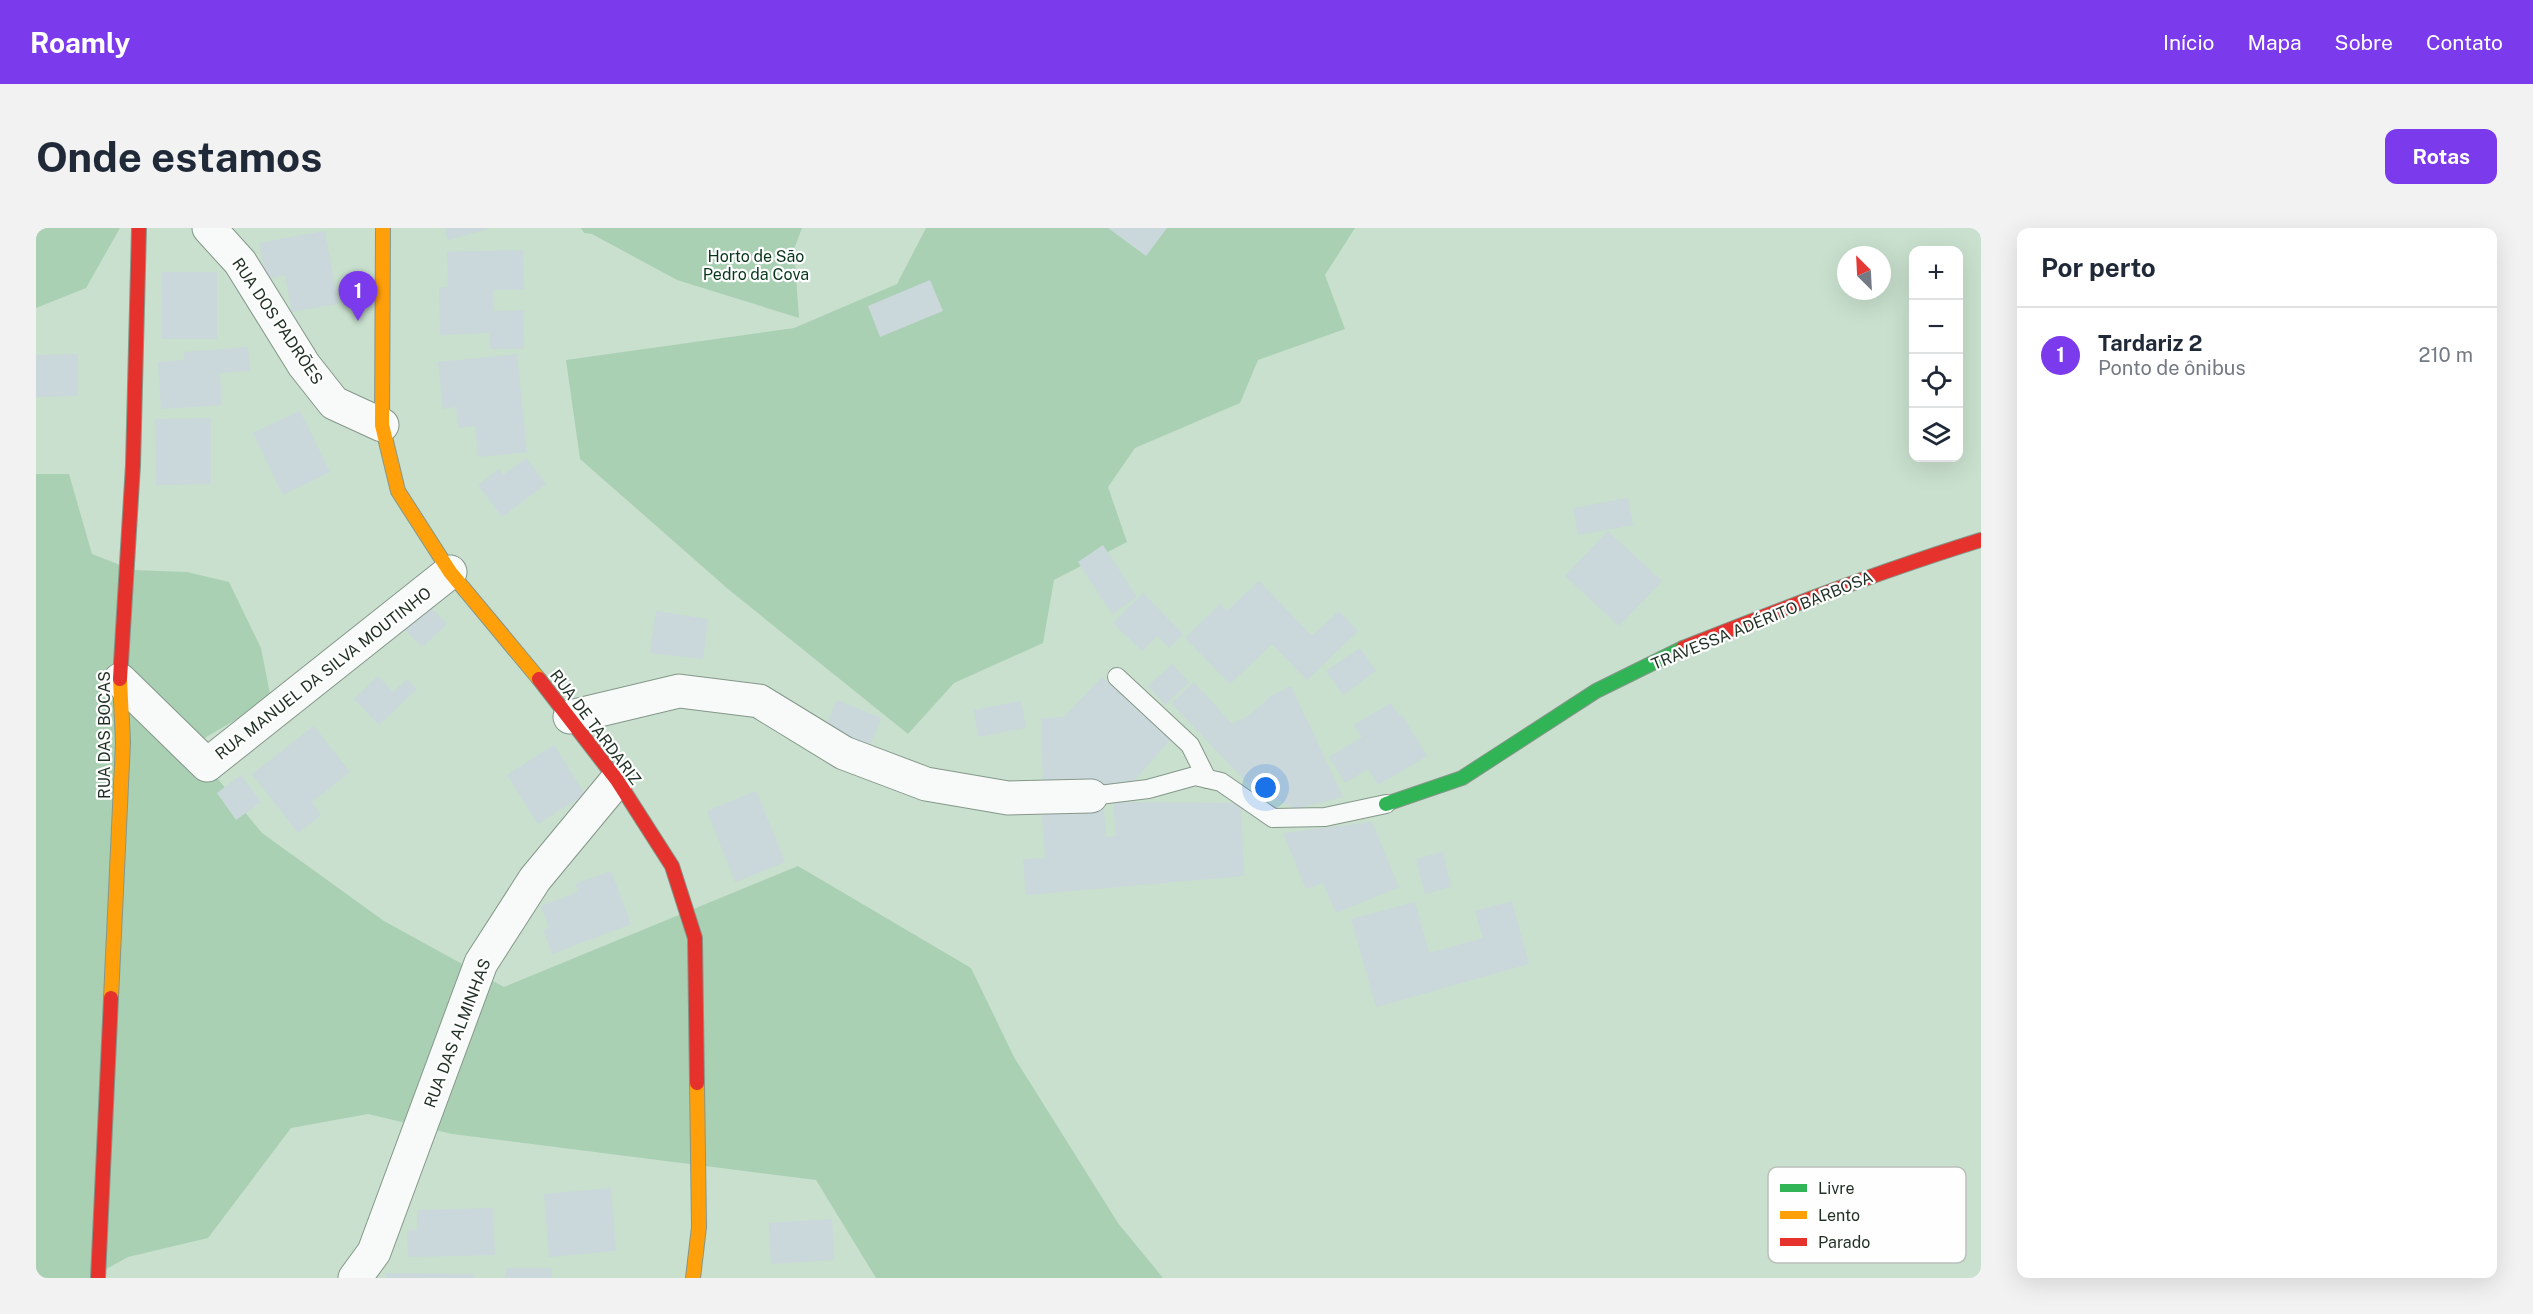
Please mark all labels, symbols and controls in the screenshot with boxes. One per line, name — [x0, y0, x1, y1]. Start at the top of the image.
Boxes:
text: Roamly — [30, 26, 130, 59]
text: Início — [2163, 30, 2214, 55]
text: Mapa — [2247, 30, 2302, 55]
text: Sobre — [2335, 30, 2393, 55]
text: Contato — [2426, 30, 2503, 55]
button: Rotas — [2385, 129, 2497, 184]
text: Onde estamos — [36, 132, 322, 181]
north arrow — [1837, 246, 1891, 300]
map controls — [1909, 246, 1963, 462]
button: + — [1909, 246, 1963, 300]
park label: Horto de São Pedro da Cova — [703, 247, 809, 284]
text: Por perto — [2041, 252, 2156, 283]
street label: RUA DOS PADRÕES — [228, 254, 328, 388]
pin: 1 — [338, 272, 378, 321]
button: − — [1909, 300, 1963, 354]
text: Tardariz 2 — [2098, 330, 2202, 356]
text: 1 — [2056, 343, 2065, 367]
text: 210 m — [2419, 343, 2473, 367]
button: locate — [1909, 354, 1963, 408]
text: Ponto de ônibus — [2098, 356, 2246, 380]
button: layers — [1909, 408, 1963, 462]
street label: TRAVESSA ADÉRITO BARBOSA — [1648, 566, 1876, 674]
street label: RUA MANUEL DA SILVA MOUTINHO — [212, 583, 435, 764]
street label: RUA DE TARDARIZ — [546, 666, 645, 789]
street label: RUA DAS BOCAS — [95, 671, 114, 799]
your location — [1251, 773, 1280, 802]
street label: RUA DAS ALMINHAS — [420, 956, 495, 1110]
legend — [1768, 1167, 1966, 1263]
text: Livre — [1818, 1179, 1854, 1198]
text: Lento — [1818, 1206, 1860, 1225]
text: Parado — [1818, 1233, 1870, 1252]

